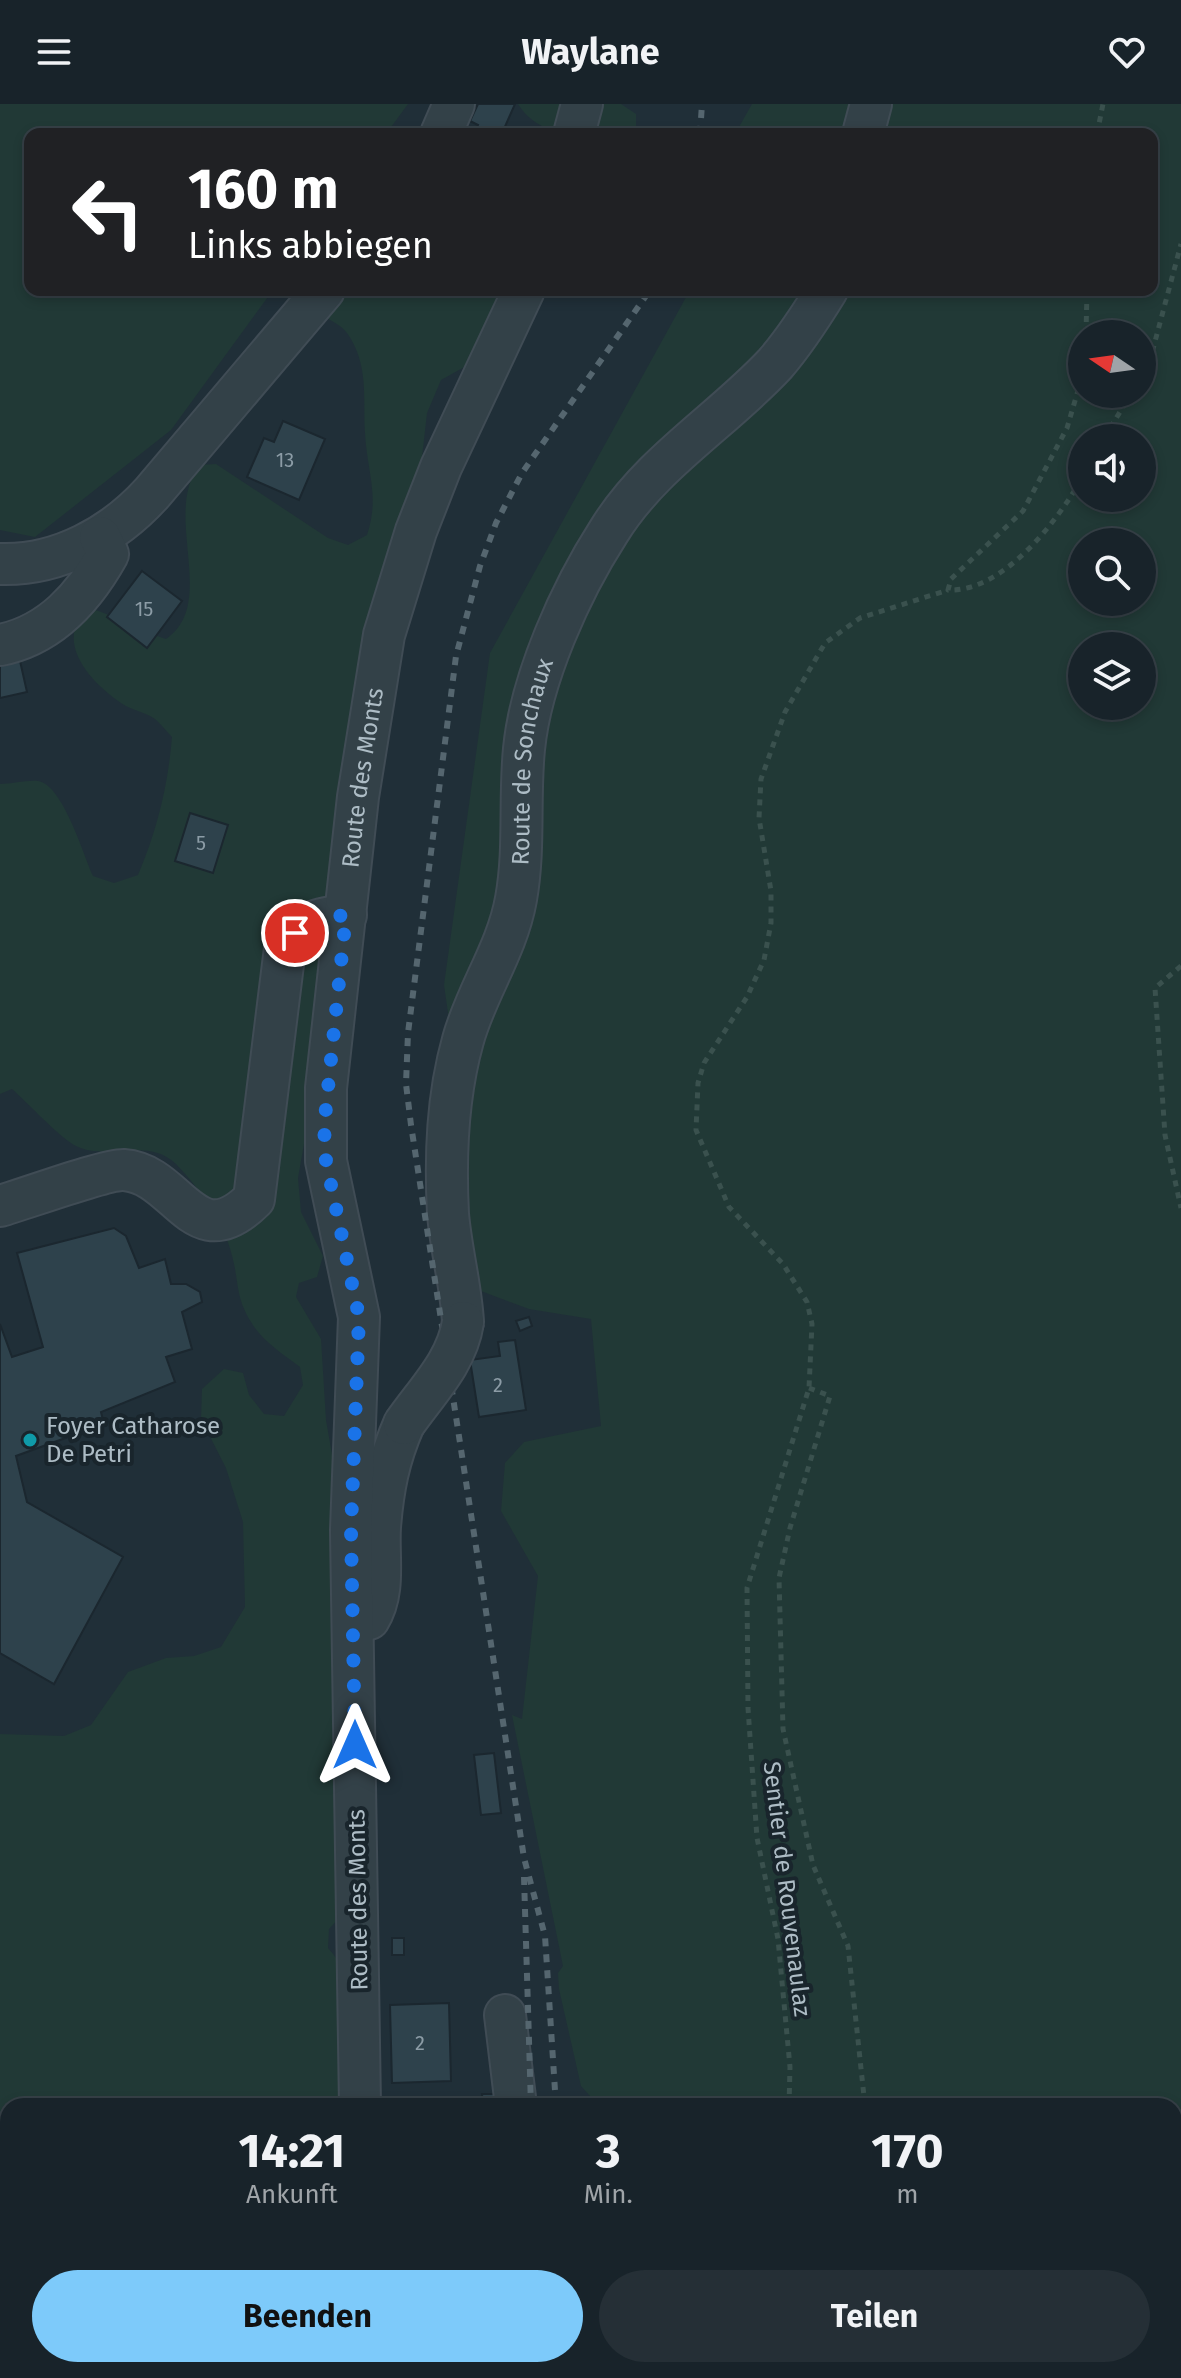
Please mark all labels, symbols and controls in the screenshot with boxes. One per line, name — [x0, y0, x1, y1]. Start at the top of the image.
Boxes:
icon: menu — [32, 30, 76, 74]
text: Waylane — [521, 30, 660, 74]
icon: heart — [1105, 30, 1149, 74]
text: 160 m — [188, 156, 339, 223]
icon: left — [56, 160, 160, 264]
text: Links abbiegen — [188, 224, 433, 268]
north arrow — [1068, 320, 1156, 408]
map controls — [1068, 320, 1156, 720]
button: sound — [1068, 424, 1156, 512]
house number: 13 — [276, 448, 294, 472]
button: search — [1068, 528, 1156, 616]
house number: 15 — [135, 597, 153, 621]
button: layers — [1068, 632, 1156, 720]
street label: Route de Sonchaux — [506, 654, 559, 866]
street label: Route des Monts — [336, 686, 389, 869]
house number: 5 — [196, 831, 206, 855]
pin — [261, 899, 329, 967]
icon: arrive — [273, 911, 317, 955]
house number: 2 — [493, 1373, 503, 1397]
place label: Foyer Catharose De Petri — [46, 1412, 220, 1468]
marker: Foyer Catharose De Petri — [21, 1431, 39, 1449]
position arrow — [313, 1703, 397, 1787]
street label: Sentier de Rouvenaulaz — [757, 1760, 817, 2018]
street label: Route des Monts — [342, 1809, 374, 1991]
house number: 2 — [415, 2031, 425, 2055]
text: 14:21 — [238, 2122, 345, 2180]
text: 3 — [596, 2122, 621, 2180]
text: 170 — [871, 2122, 944, 2180]
text: Ankunft — [246, 2179, 338, 2210]
text: Min. — [584, 2179, 633, 2210]
text: m — [896, 2179, 919, 2210]
button: Beenden — [32, 2270, 583, 2362]
button: Teilen — [599, 2270, 1150, 2362]

